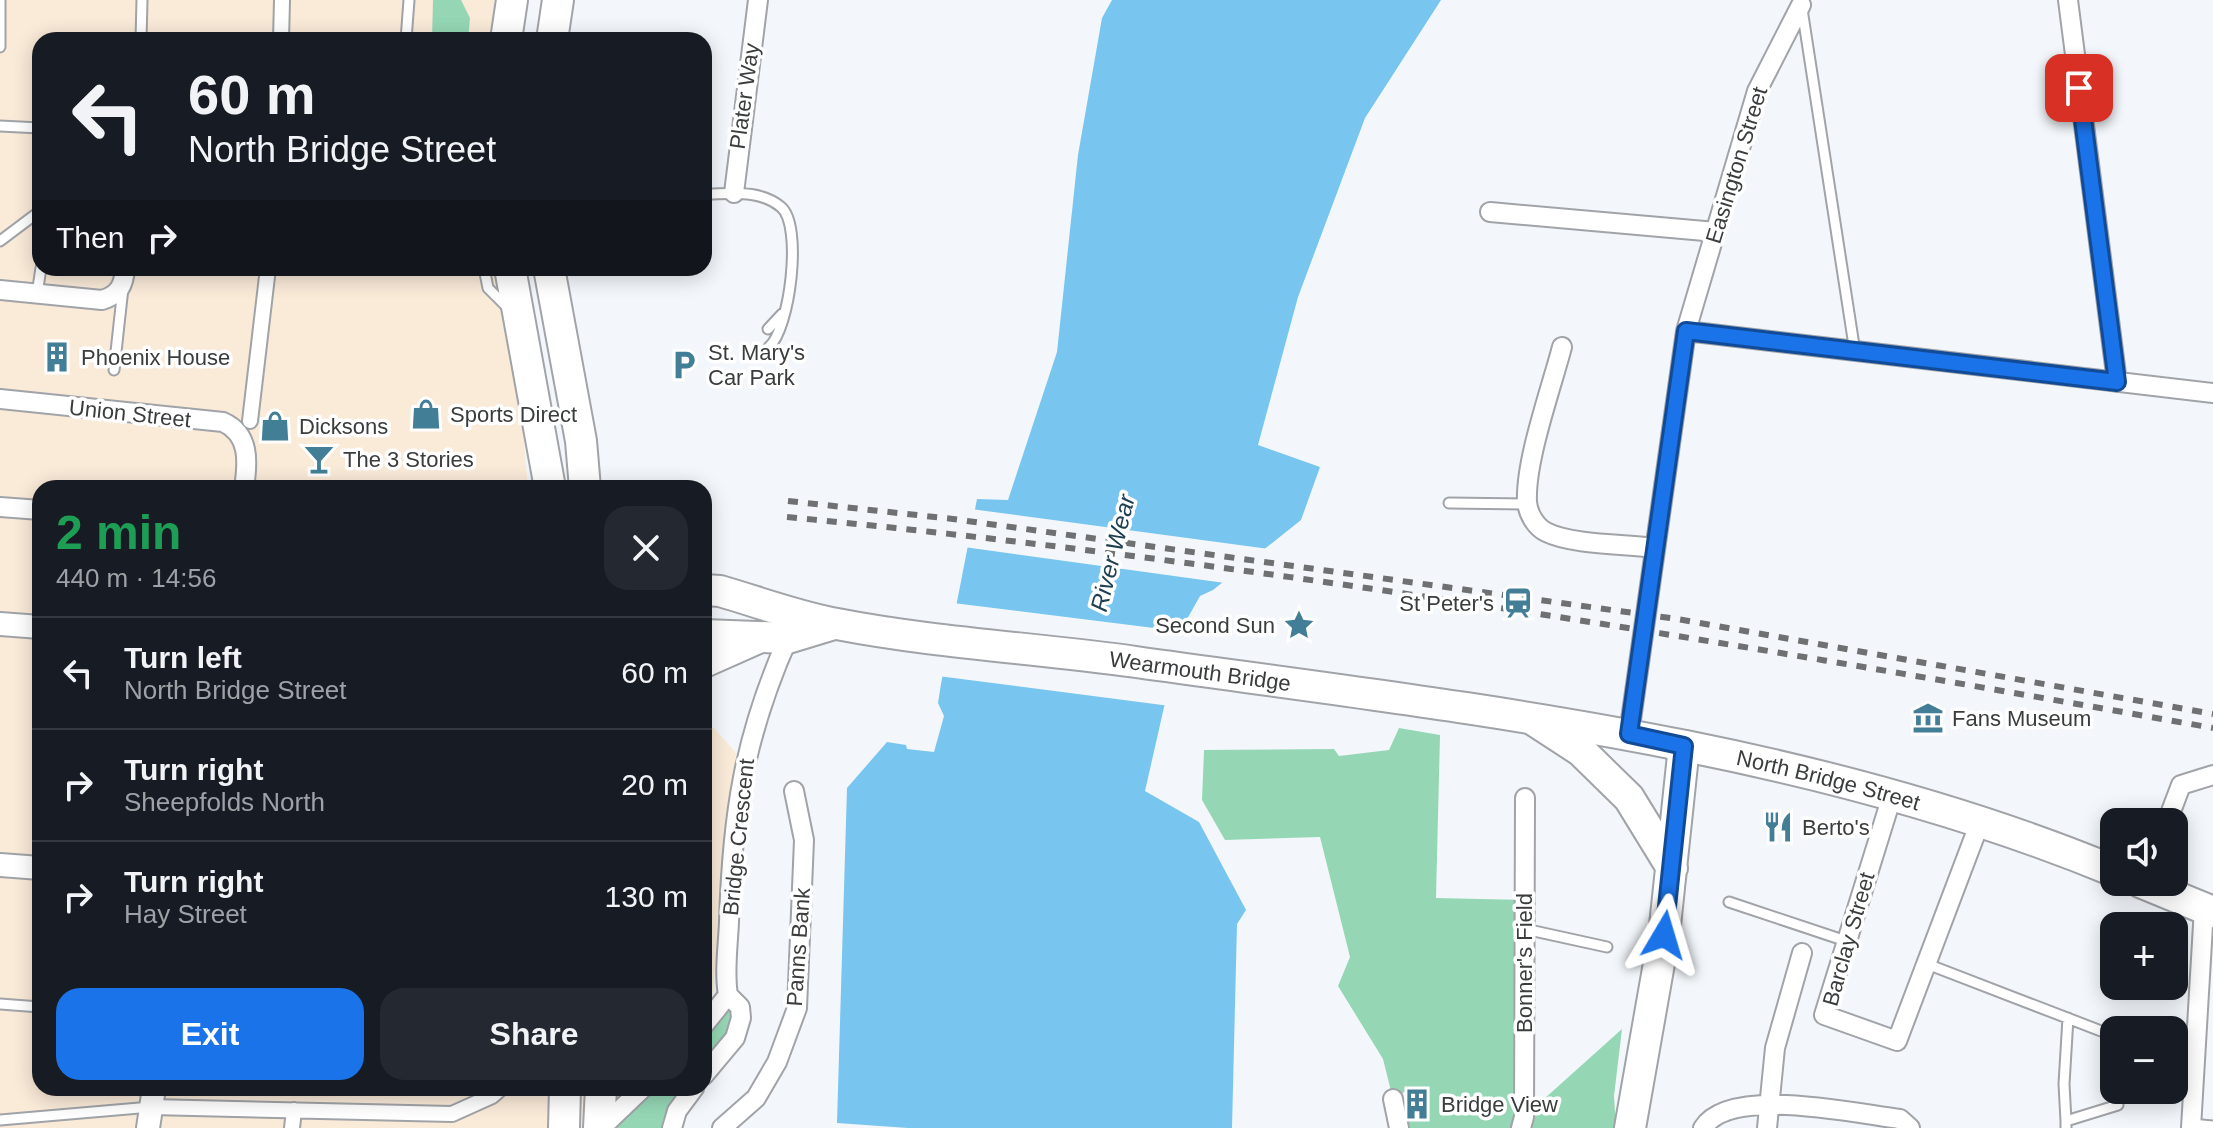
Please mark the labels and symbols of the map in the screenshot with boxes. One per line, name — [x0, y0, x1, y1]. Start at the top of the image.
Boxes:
street label: Plater Way — [725, 41, 764, 151]
pin — [2045, 54, 2113, 122]
street label: Easington Street — [1701, 84, 1772, 247]
building icon: Phoenix House — [40, 340, 74, 374]
place label: St. Mary's Car Park — [708, 340, 805, 390]
place label: Phoenix House — [81, 345, 230, 370]
parking icon: St. Mary's Car Park — [667, 348, 701, 382]
street label: Union Street — [68, 395, 192, 432]
shop icon: Sports Direct — [409, 397, 443, 431]
place label: Sports Direct — [450, 402, 577, 427]
shop icon: Dicksons — [258, 409, 292, 443]
place label: Dicksons — [299, 414, 388, 439]
bar icon: The 3 Stories — [302, 442, 336, 476]
place label: The 3 Stories — [343, 447, 474, 472]
water label: River Wear — [1085, 491, 1140, 614]
station icon: St Peter's — [1501, 586, 1535, 620]
place label: St Peter's — [1399, 591, 1494, 616]
place icon: Second Sun — [1282, 608, 1316, 642]
place label: Second Sun — [1155, 613, 1275, 638]
street label: Wearmouth Bridge — [1108, 647, 1292, 696]
museum icon: Fans Museum — [1911, 701, 1945, 735]
place label: Fans Museum — [1952, 706, 2091, 731]
street label: North Bridge Street — [1734, 745, 1923, 815]
street label: Bridge Crescent — [718, 757, 759, 917]
restaurant icon: Berto's — [1761, 810, 1795, 844]
place label: Berto's — [1802, 815, 1870, 840]
street label: Barclay Street — [1817, 869, 1880, 1009]
street label: Panns Bank — [782, 886, 815, 1007]
street label: Bonner's Field — [1512, 893, 1537, 1033]
position arrow — [1622, 893, 1706, 977]
building icon: Bridge View — [1400, 1087, 1434, 1121]
place label: Bridge View — [1441, 1092, 1558, 1117]

